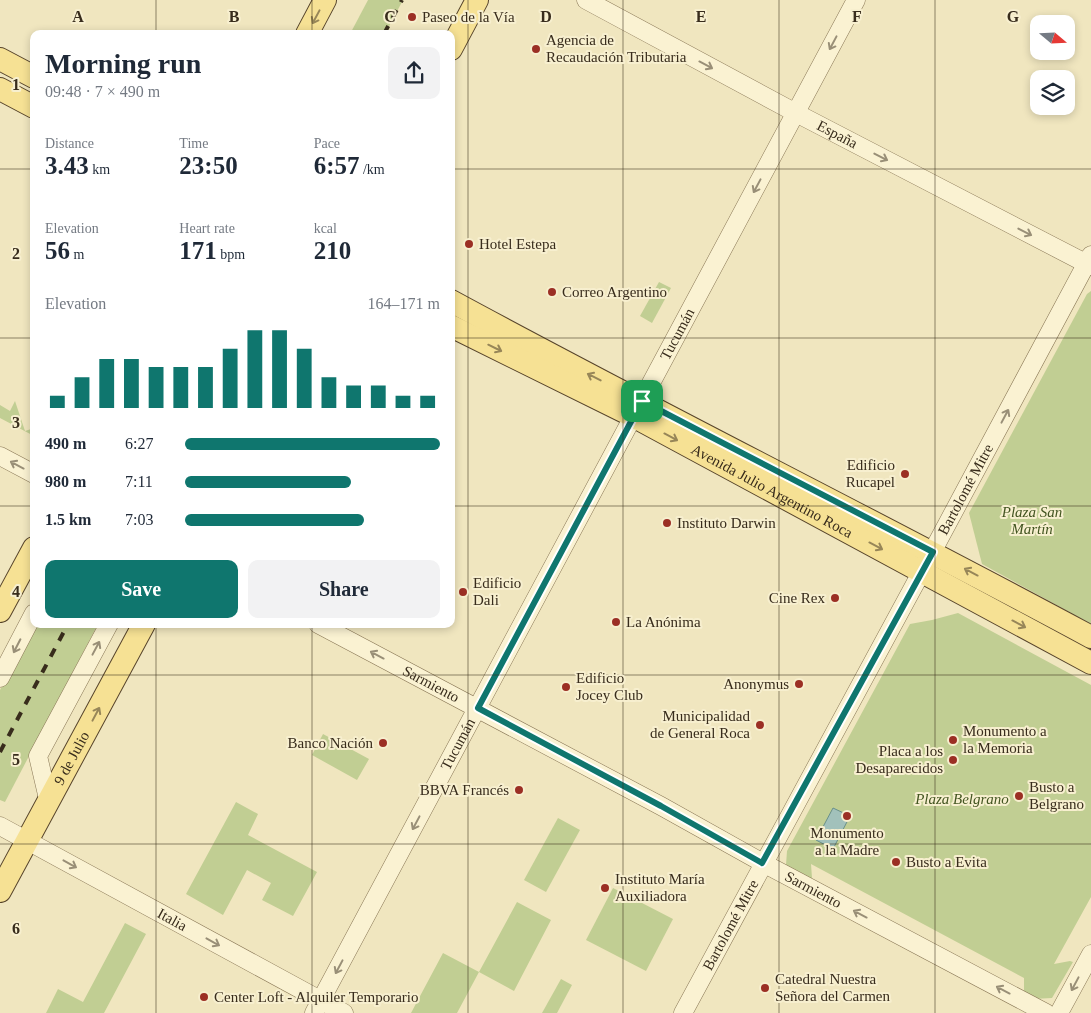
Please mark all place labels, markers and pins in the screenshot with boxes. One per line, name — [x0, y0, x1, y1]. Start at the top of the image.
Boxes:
place label: Paseo de la Vía — [422, 9, 515, 25]
marker: Paseo de la Vía — [406, 11, 418, 23]
place label: Agencia de Recaudación Tributaria — [546, 32, 687, 65]
marker: Agencia de Recaudación Tributaria — [530, 43, 542, 55]
place label: Hotel Estepa — [479, 236, 556, 252]
marker: Hotel Estepa — [463, 238, 475, 250]
place label: Correo Argentino — [562, 284, 667, 300]
marker: Correo Argentino — [546, 286, 558, 298]
pin — [621, 380, 663, 422]
place label: Edificio Rucapel — [846, 457, 895, 490]
marker: Edificio Rucapel — [899, 468, 911, 480]
place label: Instituto Darwin — [677, 515, 776, 531]
marker: Instituto Darwin — [661, 517, 673, 529]
place label: Edificio Dali — [473, 575, 521, 608]
marker: Edificio Dali — [457, 586, 469, 598]
place label: Cine Rex — [769, 590, 825, 606]
marker: Cine Rex — [829, 592, 841, 604]
place label: La Anónima — [626, 614, 701, 630]
marker: La Anónima — [610, 616, 622, 628]
place label: Edificio Jocey Club — [576, 670, 643, 703]
place label: Anonymus — [723, 676, 789, 692]
marker: Anonymus — [793, 678, 805, 690]
marker: Edificio Jocey Club — [560, 681, 572, 693]
place label: Municipalidad de General Roca — [650, 708, 750, 741]
marker: Municipalidad de General Roca — [754, 719, 766, 731]
place label: Monumento a la Memoria — [963, 723, 1047, 756]
marker: Monumento a la Memoria — [947, 734, 959, 746]
place label: Banco Nación — [288, 735, 373, 751]
marker: Banco Nación — [377, 737, 389, 749]
place label: Placa a los Desaparecidos — [856, 743, 943, 776]
marker: Placa a los Desaparecidos — [947, 754, 959, 766]
place label: Busto a Belgrano — [1029, 779, 1084, 812]
place label: BBVA Francés — [420, 782, 509, 798]
marker: BBVA Francés — [513, 784, 525, 796]
marker: Busto a Belgrano — [1013, 790, 1025, 802]
marker: Monumento a la Madre — [841, 810, 853, 822]
place label: Monumento a la Madre — [810, 825, 884, 858]
place label: Busto a Evita — [906, 854, 987, 870]
marker: Busto a Evita — [890, 856, 902, 868]
place label: Instituto María Auxiliadora — [615, 871, 705, 904]
marker: Instituto María Auxiliadora — [599, 882, 611, 894]
place label: Catedral Nuestra Señora del Carmen — [775, 971, 890, 1004]
marker: Catedral Nuestra Señora del Carmen — [759, 982, 771, 994]
place label: Center Loft - Alquiler Temporario — [214, 989, 418, 1005]
marker: Center Loft - Alquiler Temporario — [198, 991, 210, 1003]

